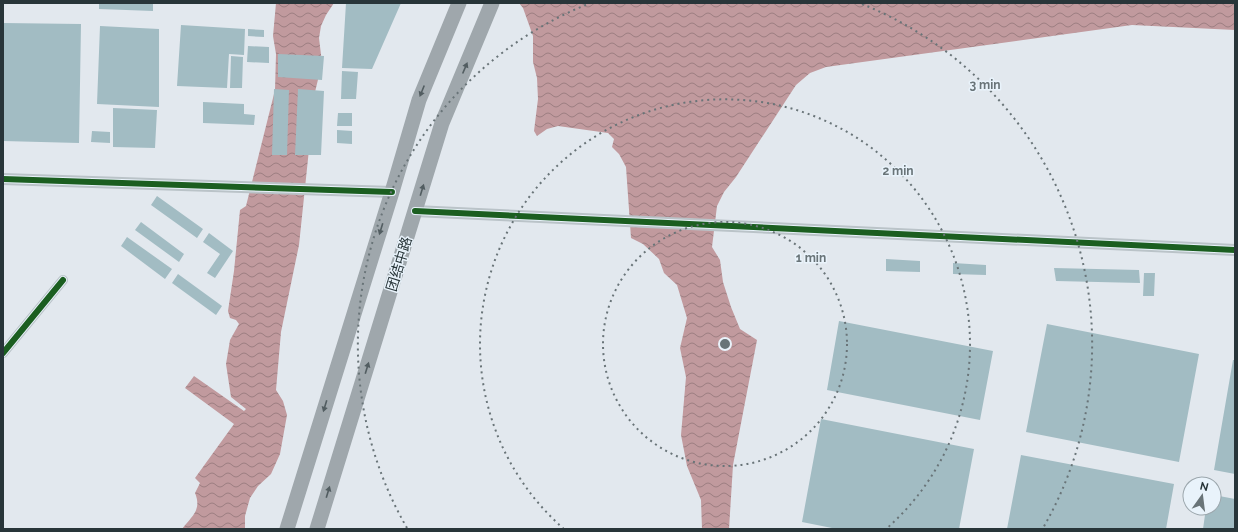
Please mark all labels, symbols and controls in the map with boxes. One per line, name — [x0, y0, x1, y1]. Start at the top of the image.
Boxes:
one-way arrow — [463, 61, 469, 73]
text: 3 min — [969, 78, 1001, 92]
one-way arrow — [419, 85, 425, 97]
text: 2 min — [882, 164, 914, 178]
one-way arrow — [419, 184, 425, 196]
one-way arrow — [378, 223, 384, 235]
street label: 团结中路 — [383, 235, 415, 293]
text: 1 min — [796, 251, 826, 265]
centre of rings — [718, 337, 732, 351]
one-way arrow — [364, 361, 370, 373]
one-way arrow — [322, 401, 328, 413]
north arrow — [1182, 476, 1222, 516]
text: N — [1199, 479, 1210, 494]
one-way arrow — [325, 485, 331, 497]

